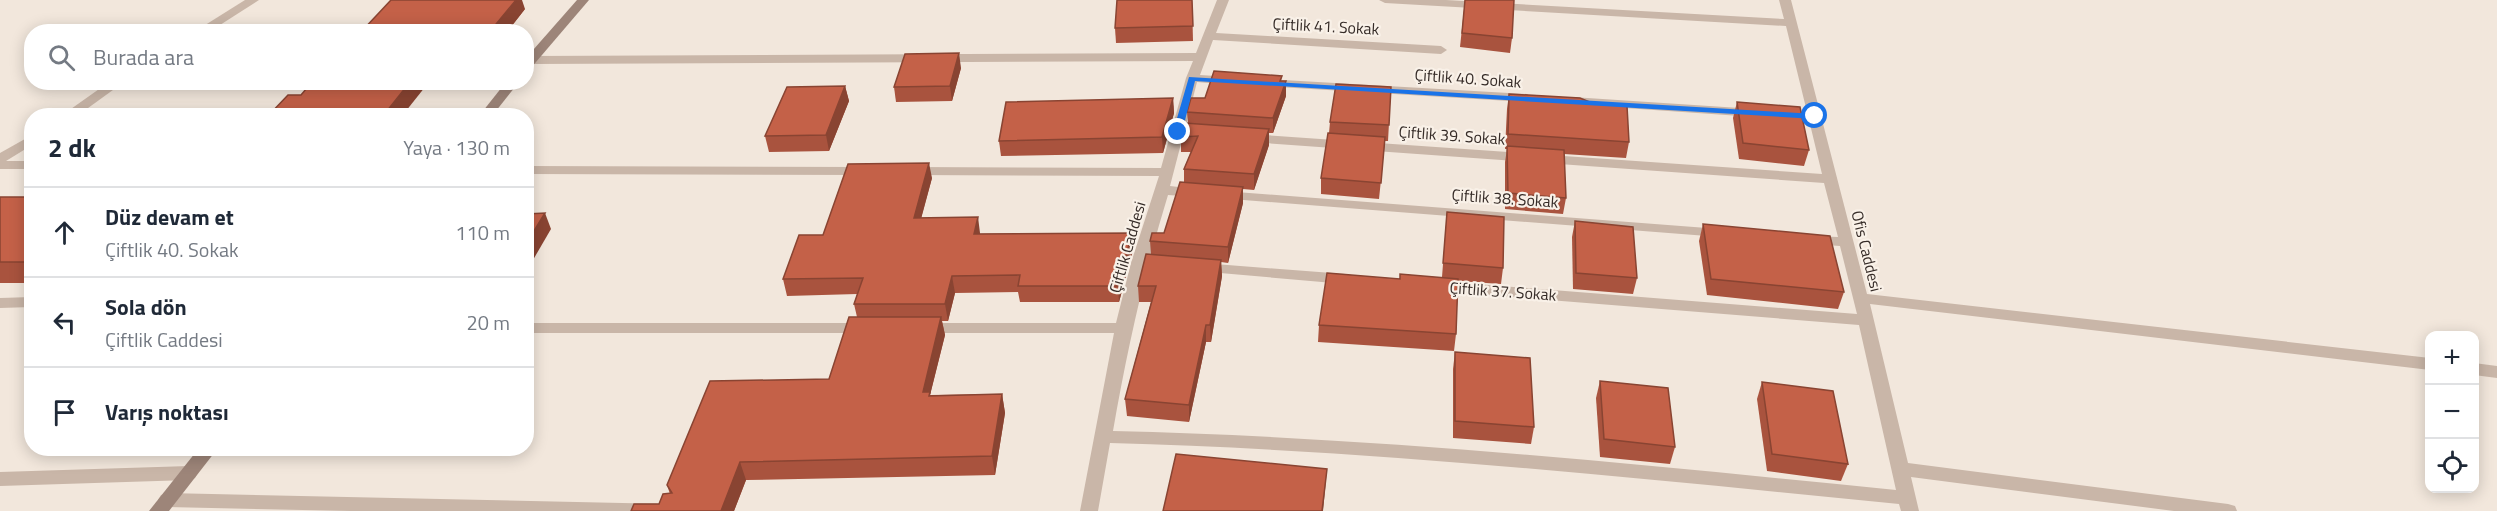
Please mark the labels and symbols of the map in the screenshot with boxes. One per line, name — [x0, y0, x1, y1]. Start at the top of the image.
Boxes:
street label: Çiftlik 41. Sokak — [1272, 11, 1380, 41]
street label: Çiftlik 40. Sokak — [1414, 62, 1522, 94]
route start — [1801, 102, 1827, 128]
route end — [1164, 118, 1190, 144]
street label: Çiftlik 39. Sokak — [1398, 119, 1506, 151]
street label: Çiftlik 38. Sokak — [1451, 182, 1559, 214]
street label: Çiftlik Caddesi — [1102, 198, 1152, 296]
street label: Ofis Caddesi — [1845, 208, 1889, 294]
street label: Çiftlik 37. Sokak — [1449, 275, 1557, 307]

